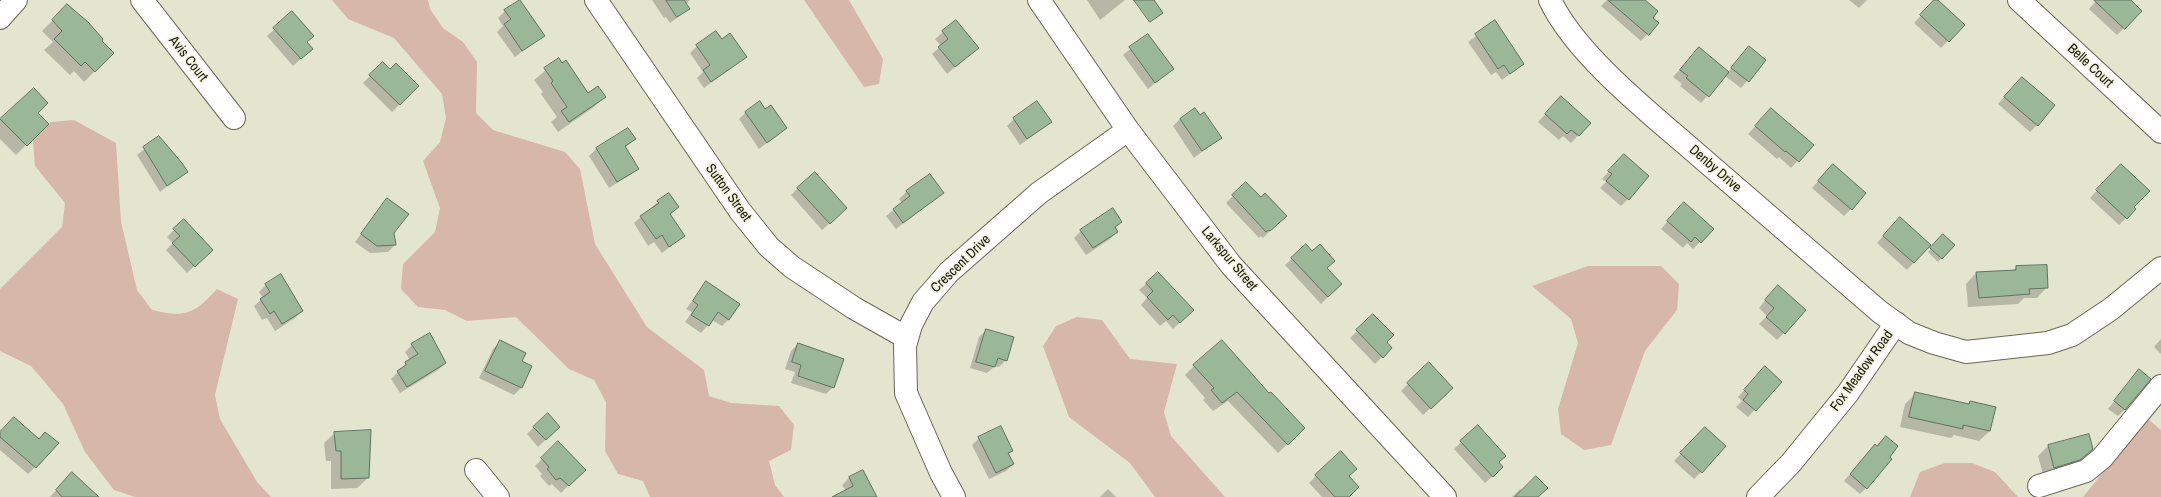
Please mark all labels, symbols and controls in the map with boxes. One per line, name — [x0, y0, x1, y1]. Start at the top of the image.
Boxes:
street label: Avis Court — [165, 33, 211, 85]
street label: Belle Court — [2064, 40, 2116, 92]
street label: Denby Drive — [1685, 142, 1745, 196]
street label: Sutton Street — [702, 161, 754, 225]
street label: Larkspur Street — [1197, 224, 1261, 294]
street label: Crescent Drive — [928, 231, 994, 297]
street label: Fox Meadow Road — [1827, 327, 1897, 415]

